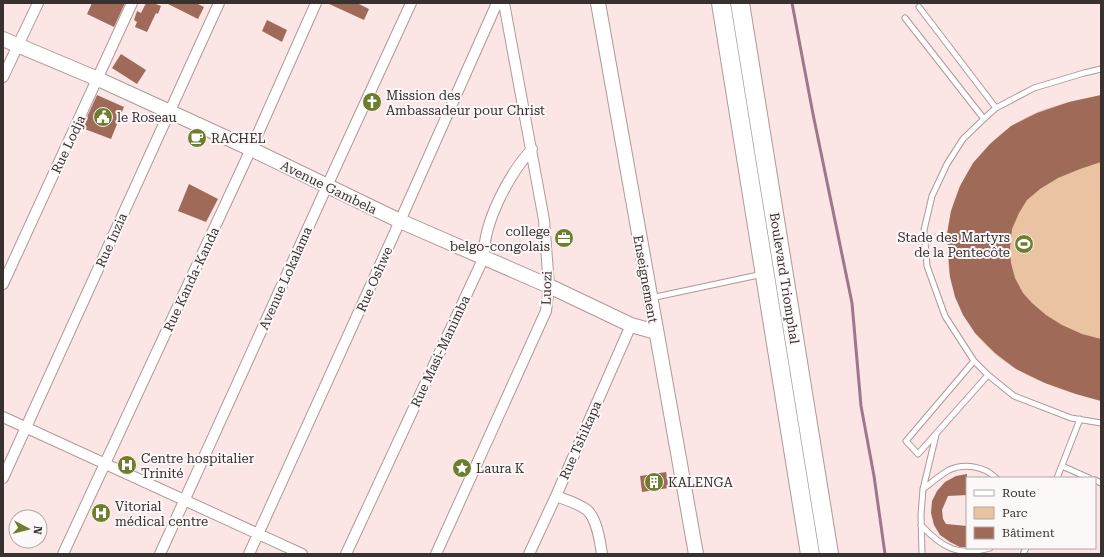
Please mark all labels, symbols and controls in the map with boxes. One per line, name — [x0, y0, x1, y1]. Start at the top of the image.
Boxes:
place label: Mission des Ambassadeur pour Christ — [386, 88, 545, 118]
church icon: Mission des Ambassadeur pour Christ — [361, 91, 383, 113]
public building icon: le Roseau — [92, 106, 114, 128]
place label: le Roseau — [117, 110, 177, 125]
street label: Rue Lodja — [48, 113, 88, 176]
cafe icon: RACHEL — [186, 127, 208, 149]
place label: RACHEL — [211, 131, 266, 146]
street label: Avenue Gambela — [278, 158, 379, 217]
street label: Rue Inzia — [93, 211, 130, 270]
street label: Boulevard Triomphal — [767, 211, 802, 345]
place label: college belgo-congolais — [450, 224, 550, 254]
street label: Rue Kanda-Kanda — [161, 225, 222, 334]
street label: Avenue Lokalama — [256, 225, 315, 332]
office icon: college belgo-congolais — [553, 227, 575, 249]
place label: Stade des Martyrs de la Pentecôte — [898, 230, 1010, 260]
sports icon: Stade des Martyrs de la Pentecôte — [1013, 233, 1035, 255]
street label: Enseignement — [630, 234, 661, 324]
street label: Rue Oshwe — [353, 244, 395, 314]
street label: Luozi — [538, 271, 555, 305]
street label: Rue Masi-Manimba — [408, 293, 473, 409]
street label: Rue Tshikapa — [556, 399, 604, 482]
place label: Centre hospitalier Trinité — [141, 451, 255, 481]
hospital icon: Centre hospitalier Trinité — [116, 454, 138, 476]
place icon: Laura K — [451, 457, 473, 479]
place label: Laura K — [476, 461, 525, 476]
building icon: KALENGA — [643, 471, 665, 493]
place label: KALENGA — [668, 475, 733, 490]
legend — [966, 477, 1096, 549]
text: Route — [1002, 486, 1036, 500]
place label: Vitorial médical centre — [115, 499, 208, 529]
hospital icon: Vitorial médical centre — [90, 502, 112, 524]
text: Parc — [1002, 506, 1028, 520]
north arrow — [8, 509, 48, 549]
text: N — [30, 525, 44, 536]
text: Bâtiment — [1002, 526, 1055, 540]

